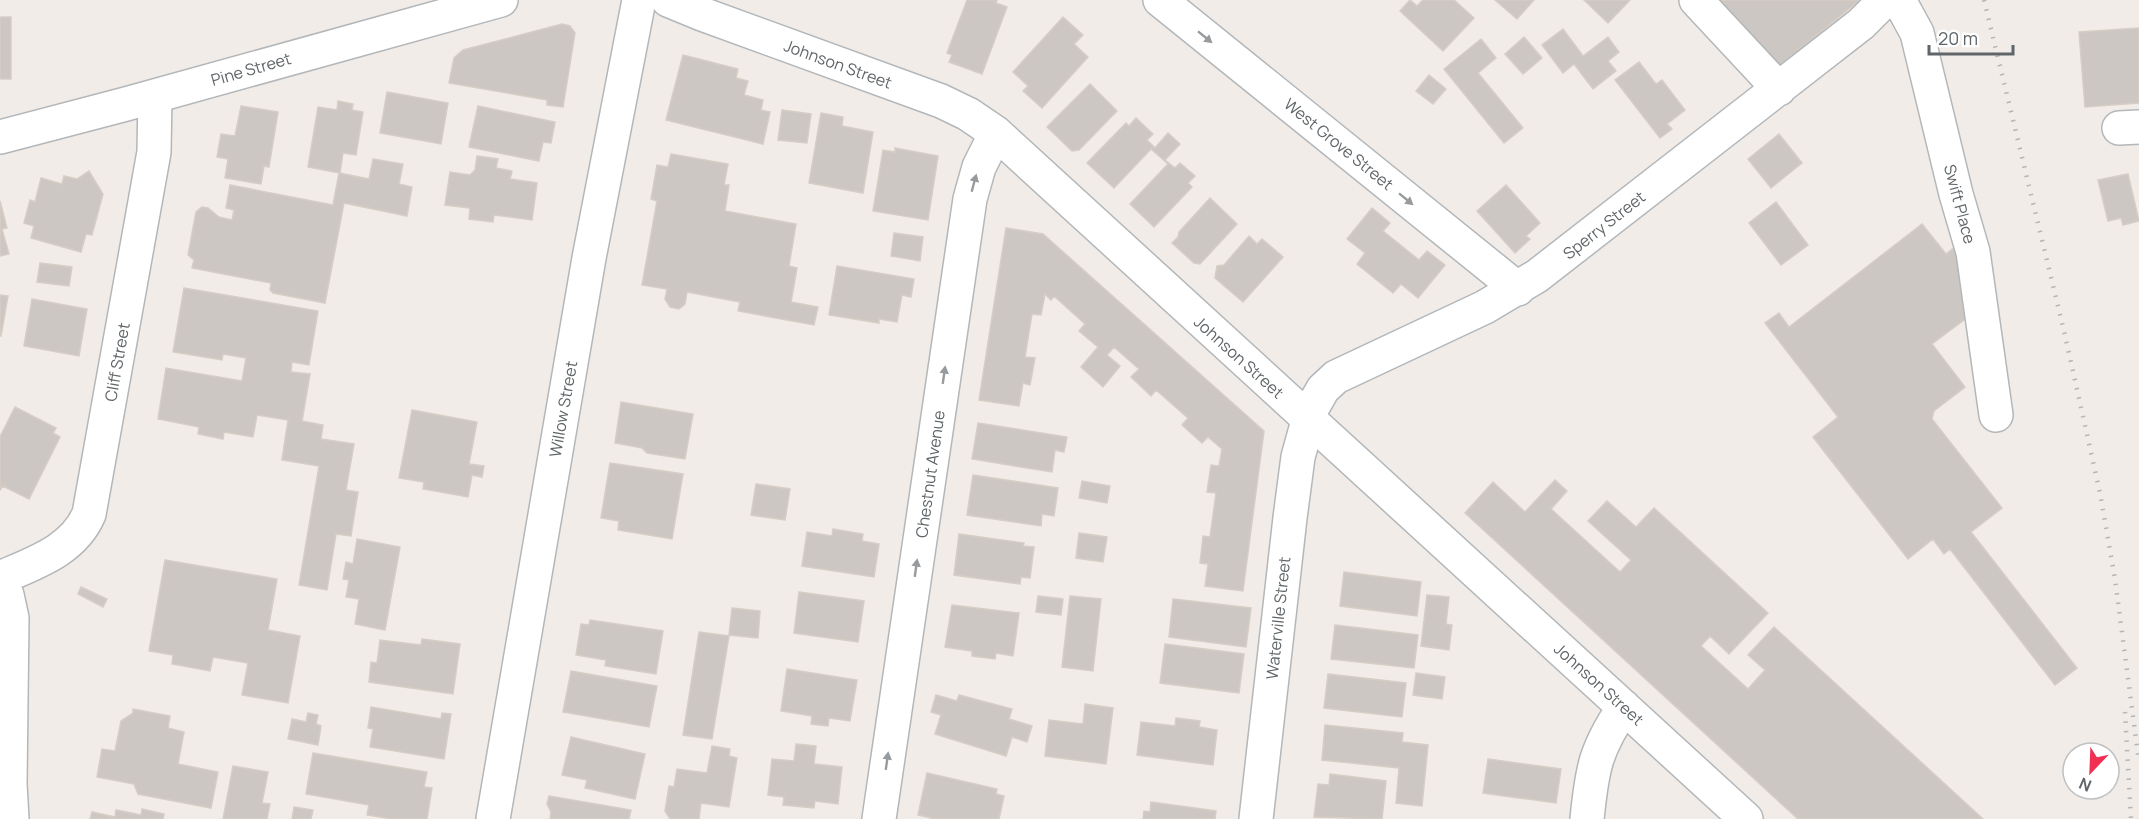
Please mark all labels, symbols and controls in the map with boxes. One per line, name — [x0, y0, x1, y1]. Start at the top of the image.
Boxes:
scale bar — [1929, 18, 2013, 56]
text: 20 m — [1938, 26, 1978, 50]
one-way arrow — [1198, 30, 1213, 42]
street label: Johnson Street — [781, 34, 895, 94]
street label: Pine Street — [208, 47, 294, 91]
street label: West Grove Street — [1280, 93, 1398, 195]
street label: Swift Place — [1939, 162, 1981, 246]
one-way arrow — [970, 174, 979, 192]
street label: Sperry Street — [1558, 186, 1650, 264]
one-way arrow — [1399, 192, 1414, 204]
street label: Johnson Street — [1189, 311, 1289, 403]
street label: Cliff Street — [99, 321, 135, 403]
street label: Willow Street — [544, 359, 582, 459]
one-way arrow — [940, 366, 949, 385]
street label: Chestnut Avenue — [910, 409, 950, 539]
street label: Waterville Street — [1261, 556, 1295, 680]
one-way arrow — [911, 559, 920, 578]
street label: Johnson Street — [1549, 638, 1649, 730]
north arrow — [2061, 741, 2121, 801]
one-way arrow — [883, 752, 892, 771]
text: N — [2076, 772, 2095, 797]

